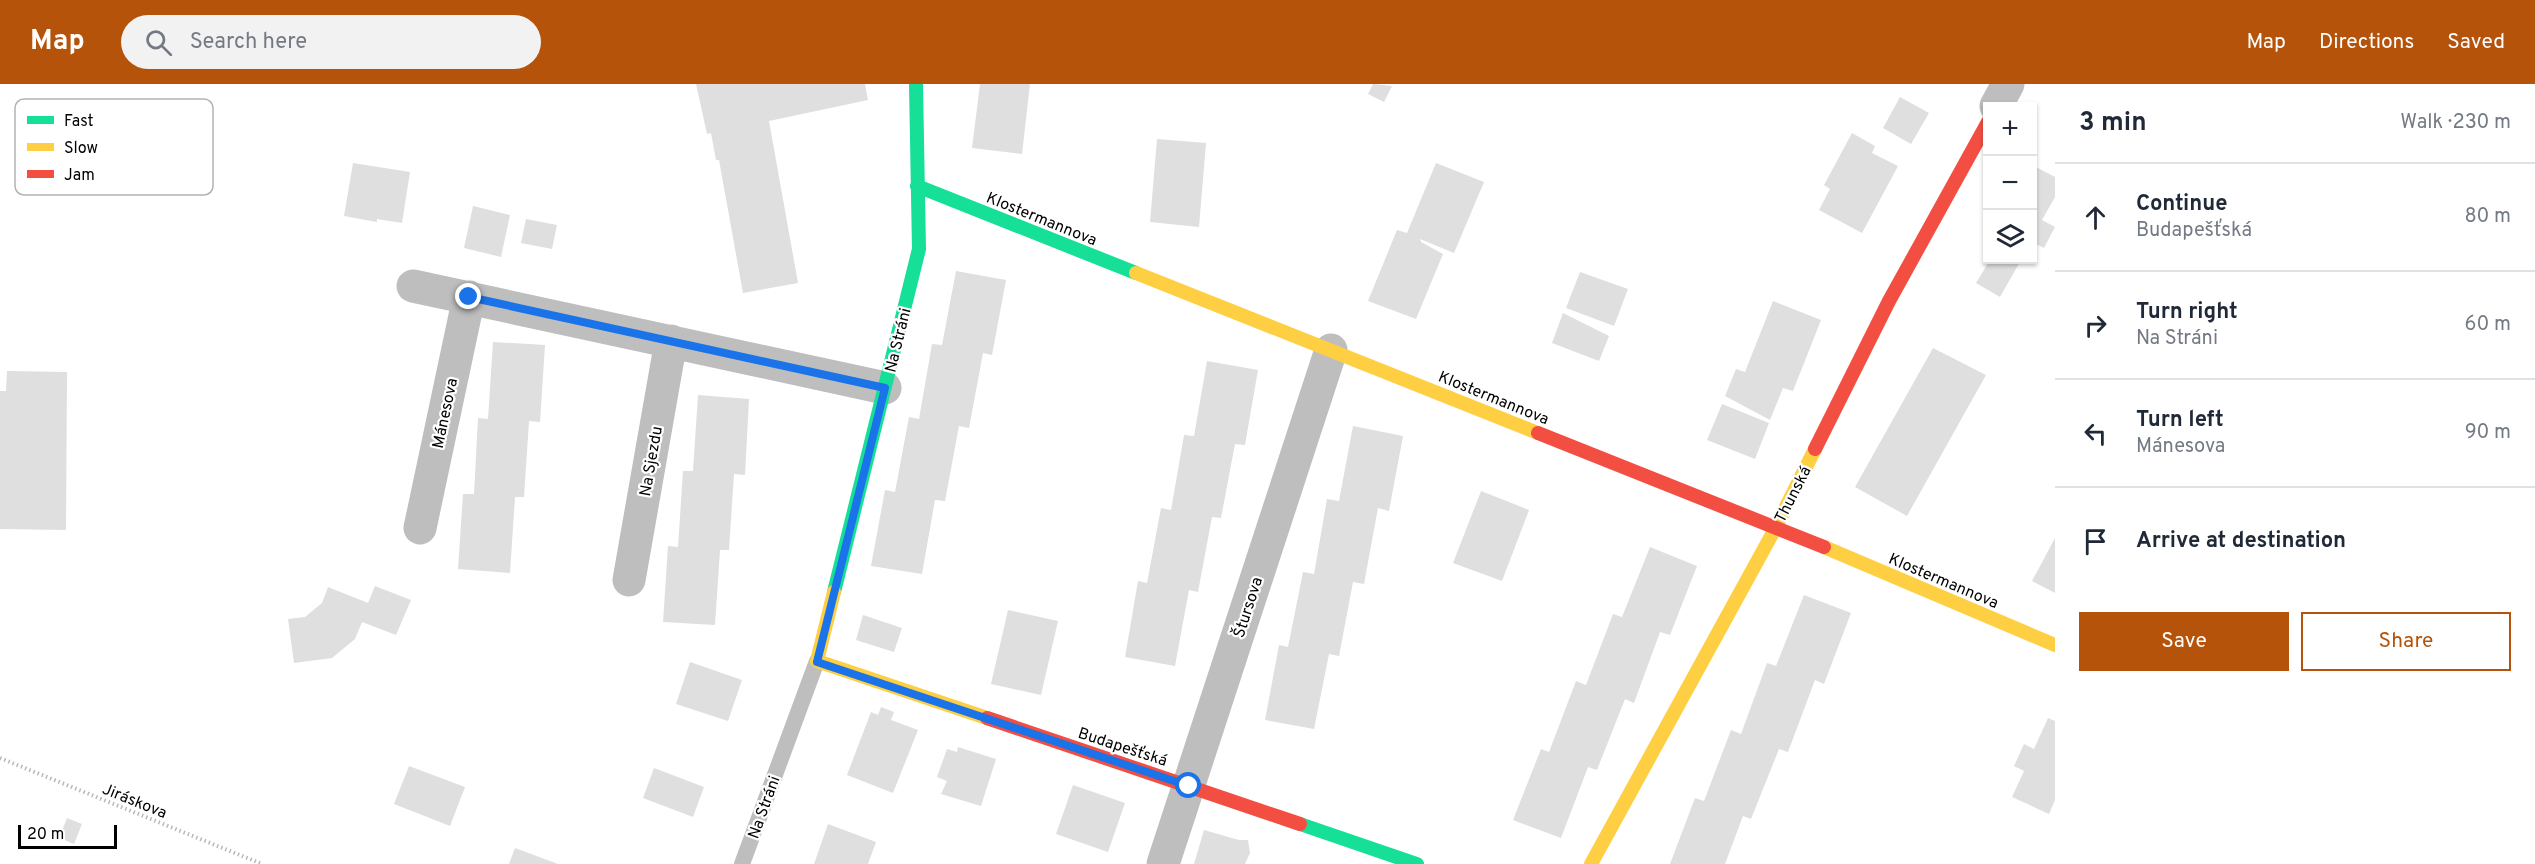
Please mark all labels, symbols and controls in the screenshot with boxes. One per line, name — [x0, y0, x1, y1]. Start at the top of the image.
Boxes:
search box — [121, 15, 541, 69]
text: Map — [30, 24, 85, 60]
icon: search — [142, 26, 175, 59]
text: Search here — [190, 29, 307, 56]
text: Map — [2246, 29, 2286, 56]
text: Directions — [2319, 29, 2414, 56]
text: Saved — [2447, 29, 2505, 56]
legend — [15, 99, 213, 195]
map controls — [1983, 102, 2037, 264]
button: + — [1983, 102, 2037, 156]
text: 3 min — [2079, 107, 2147, 140]
text: Walk · 230 m — [2400, 110, 2511, 136]
text: Fast — [64, 112, 94, 132]
text: Slow — [64, 139, 98, 159]
button: − — [1983, 156, 2037, 210]
text: Jam — [64, 166, 95, 186]
street label: Klostermannova — [983, 189, 1099, 251]
text: Continue — [2136, 191, 2227, 218]
icon: ahead — [2079, 201, 2112, 234]
text: 80 m — [2465, 204, 2511, 230]
button: layers — [1983, 210, 2037, 264]
text: Budapešťská — [2136, 218, 2252, 244]
route end — [455, 283, 481, 309]
text: Turn right — [2136, 299, 2238, 326]
street label: Na Stráni — [881, 306, 917, 375]
icon: right — [2079, 309, 2112, 342]
text: 60 m — [2465, 312, 2511, 338]
text: Na Stráni — [2136, 326, 2218, 352]
street label: Klostermannova — [1435, 368, 1551, 430]
street label: Mánesova — [429, 376, 463, 450]
text: Turn left — [2136, 407, 2224, 434]
icon: left — [2079, 417, 2112, 450]
text: 90 m — [2465, 420, 2511, 446]
street label: Na Sjezdu — [636, 425, 668, 498]
text: Mánesova — [2136, 434, 2225, 460]
street label: Thunská — [1771, 463, 1817, 527]
icon: arrive — [2079, 525, 2112, 558]
text: Arrive at destination — [2136, 528, 2346, 555]
street label: Klostermannova — [1885, 550, 2001, 614]
street label: Štursova — [1228, 574, 1268, 641]
button: Save — [2079, 612, 2289, 671]
button: Share — [2301, 612, 2511, 671]
street label: Budapešťská — [1075, 723, 1170, 772]
route start — [1175, 772, 1201, 798]
street label: Na Stráni — [744, 773, 785, 842]
street label: Jiráskova — [99, 780, 170, 824]
scale bar — [18, 822, 117, 850]
text: 20 m — [27, 825, 64, 845]

